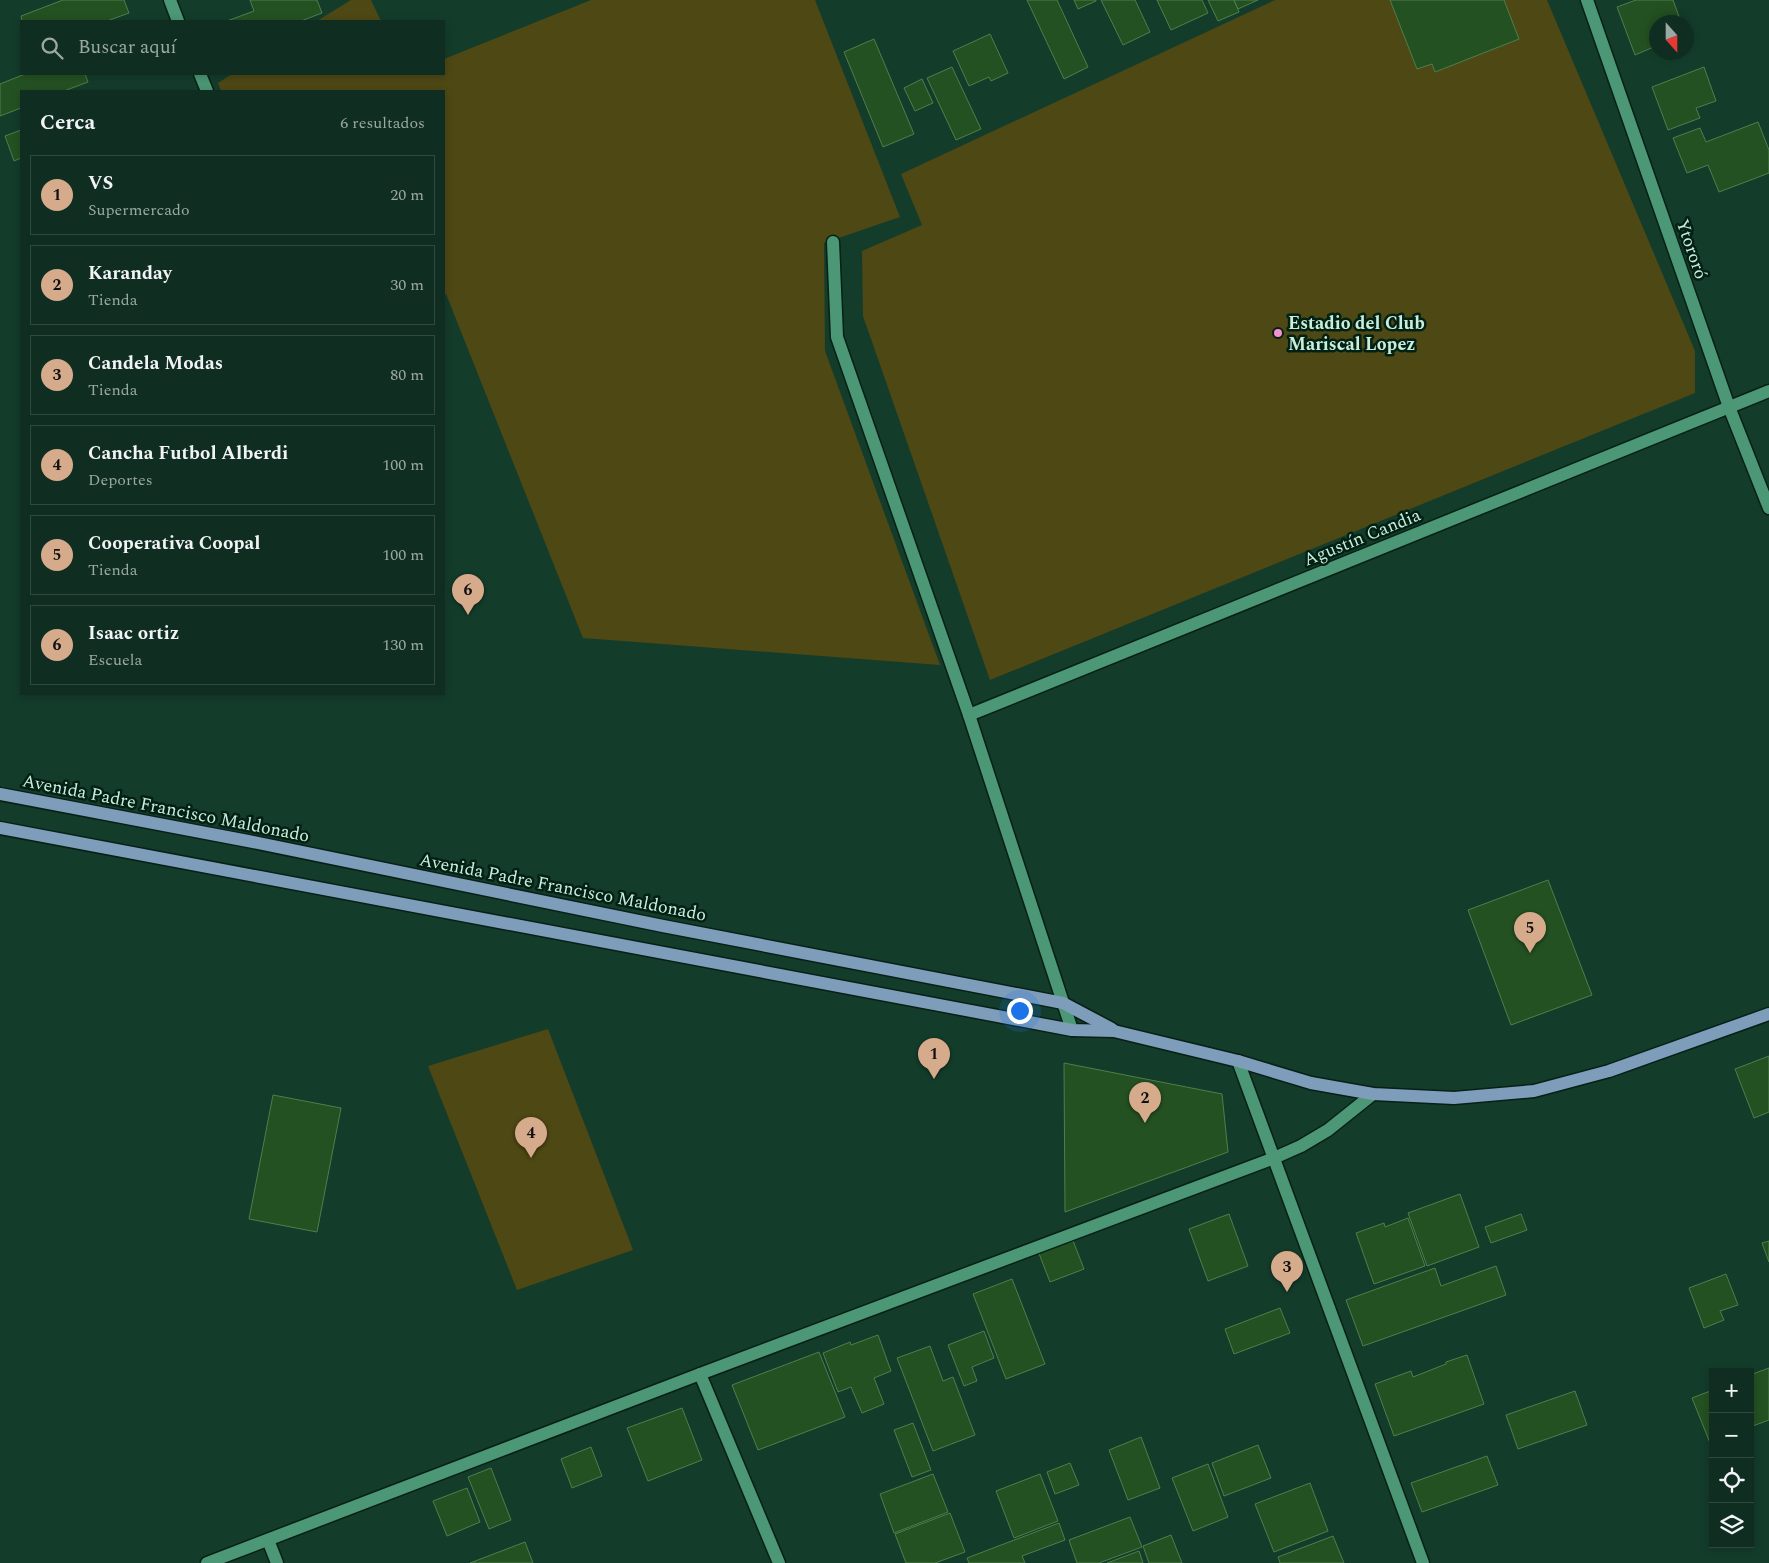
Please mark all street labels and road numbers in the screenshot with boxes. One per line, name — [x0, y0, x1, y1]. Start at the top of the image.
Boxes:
street label: Ytororó — [1669, 216, 1714, 283]
street label: Agustín Candia — [1299, 502, 1425, 573]
street label: Avenida Padre Francisco Maldonado — [20, 767, 312, 850]
street label: Avenida Padre Francisco Maldonado — [417, 846, 709, 929]

